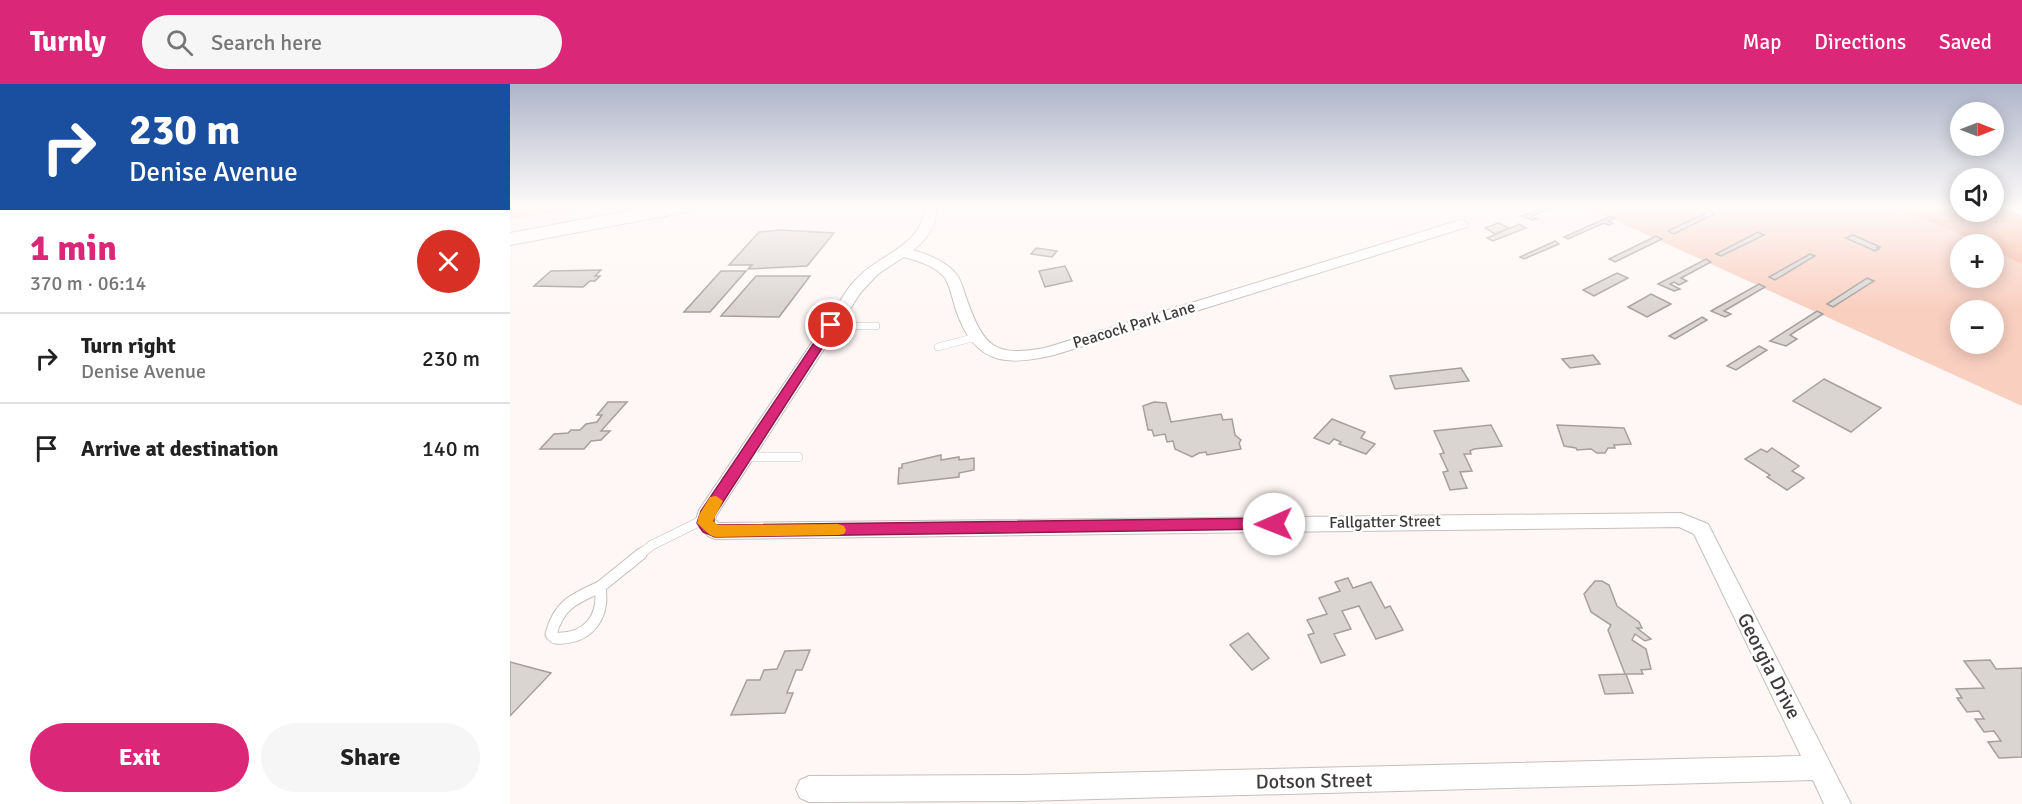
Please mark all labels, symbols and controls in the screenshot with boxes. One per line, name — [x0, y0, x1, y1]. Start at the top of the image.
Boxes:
search box — [142, 15, 562, 69]
text: Turnly — [30, 25, 106, 59]
icon: search — [163, 26, 196, 59]
text: Search here — [211, 29, 322, 56]
text: Map — [1743, 29, 1781, 55]
text: Directions — [1814, 29, 1906, 55]
text: Saved — [1939, 29, 1992, 55]
north arrow — [1950, 102, 2004, 156]
map controls — [1950, 102, 2004, 354]
text: 230 m — [129, 105, 240, 156]
icon: right — [30, 108, 108, 186]
text: Denise Avenue — [129, 156, 298, 189]
button: sound — [1950, 168, 2004, 222]
text: 1 min — [30, 226, 117, 271]
button: close — [417, 230, 480, 293]
button: + — [1950, 234, 2004, 288]
text: 370 m · 06:14 — [30, 271, 146, 296]
street label: Peacock Park Lane — [1070, 297, 1198, 353]
pin — [805, 299, 856, 350]
button: − — [1950, 300, 2004, 354]
icon: arrive — [814, 308, 847, 341]
text: Turn right — [81, 332, 176, 359]
icon: right — [30, 342, 63, 375]
text: 230 m — [422, 345, 480, 372]
text: Denise Avenue — [81, 359, 206, 384]
icon: arrive — [30, 432, 63, 465]
text: Arrive at destination — [81, 435, 278, 462]
text: 140 m — [422, 435, 480, 462]
position arrow — [1242, 492, 1306, 556]
street label: Fallgatter Street — [1329, 511, 1441, 533]
street label: Georgia Drive — [1732, 609, 1806, 723]
button: Exit — [30, 723, 249, 792]
button: Share — [261, 723, 480, 792]
street label: Dotson Street — [1255, 767, 1373, 795]

